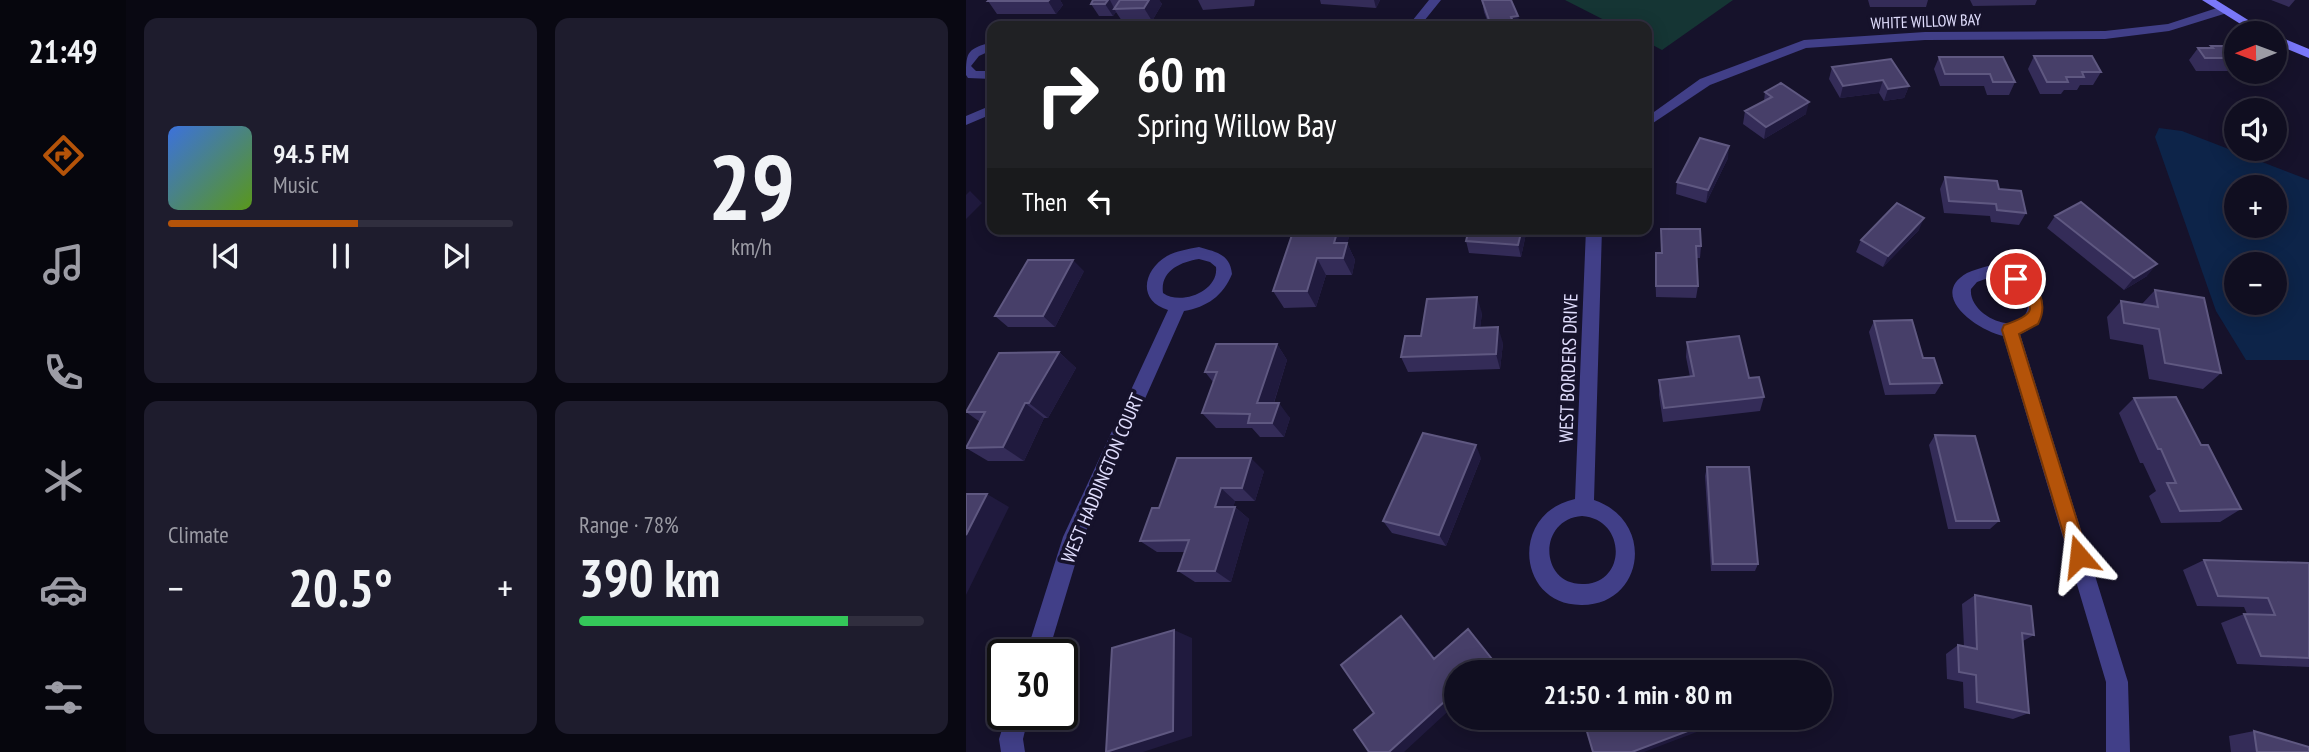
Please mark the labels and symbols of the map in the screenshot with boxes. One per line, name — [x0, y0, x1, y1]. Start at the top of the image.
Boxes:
street label: WHITE WILLOW BAY — [1870, 9, 1982, 33]
north arrow — [2224, 21, 2287, 84]
pin — [1986, 249, 2046, 309]
street label: WEST BORDERS DRIVE — [1553, 293, 1583, 443]
street label: WEST HADDINGTON COURT — [1055, 389, 1149, 566]
position arrow — [2042, 519, 2116, 593]
speed limit sign: 30 — [987, 639, 1078, 730]

